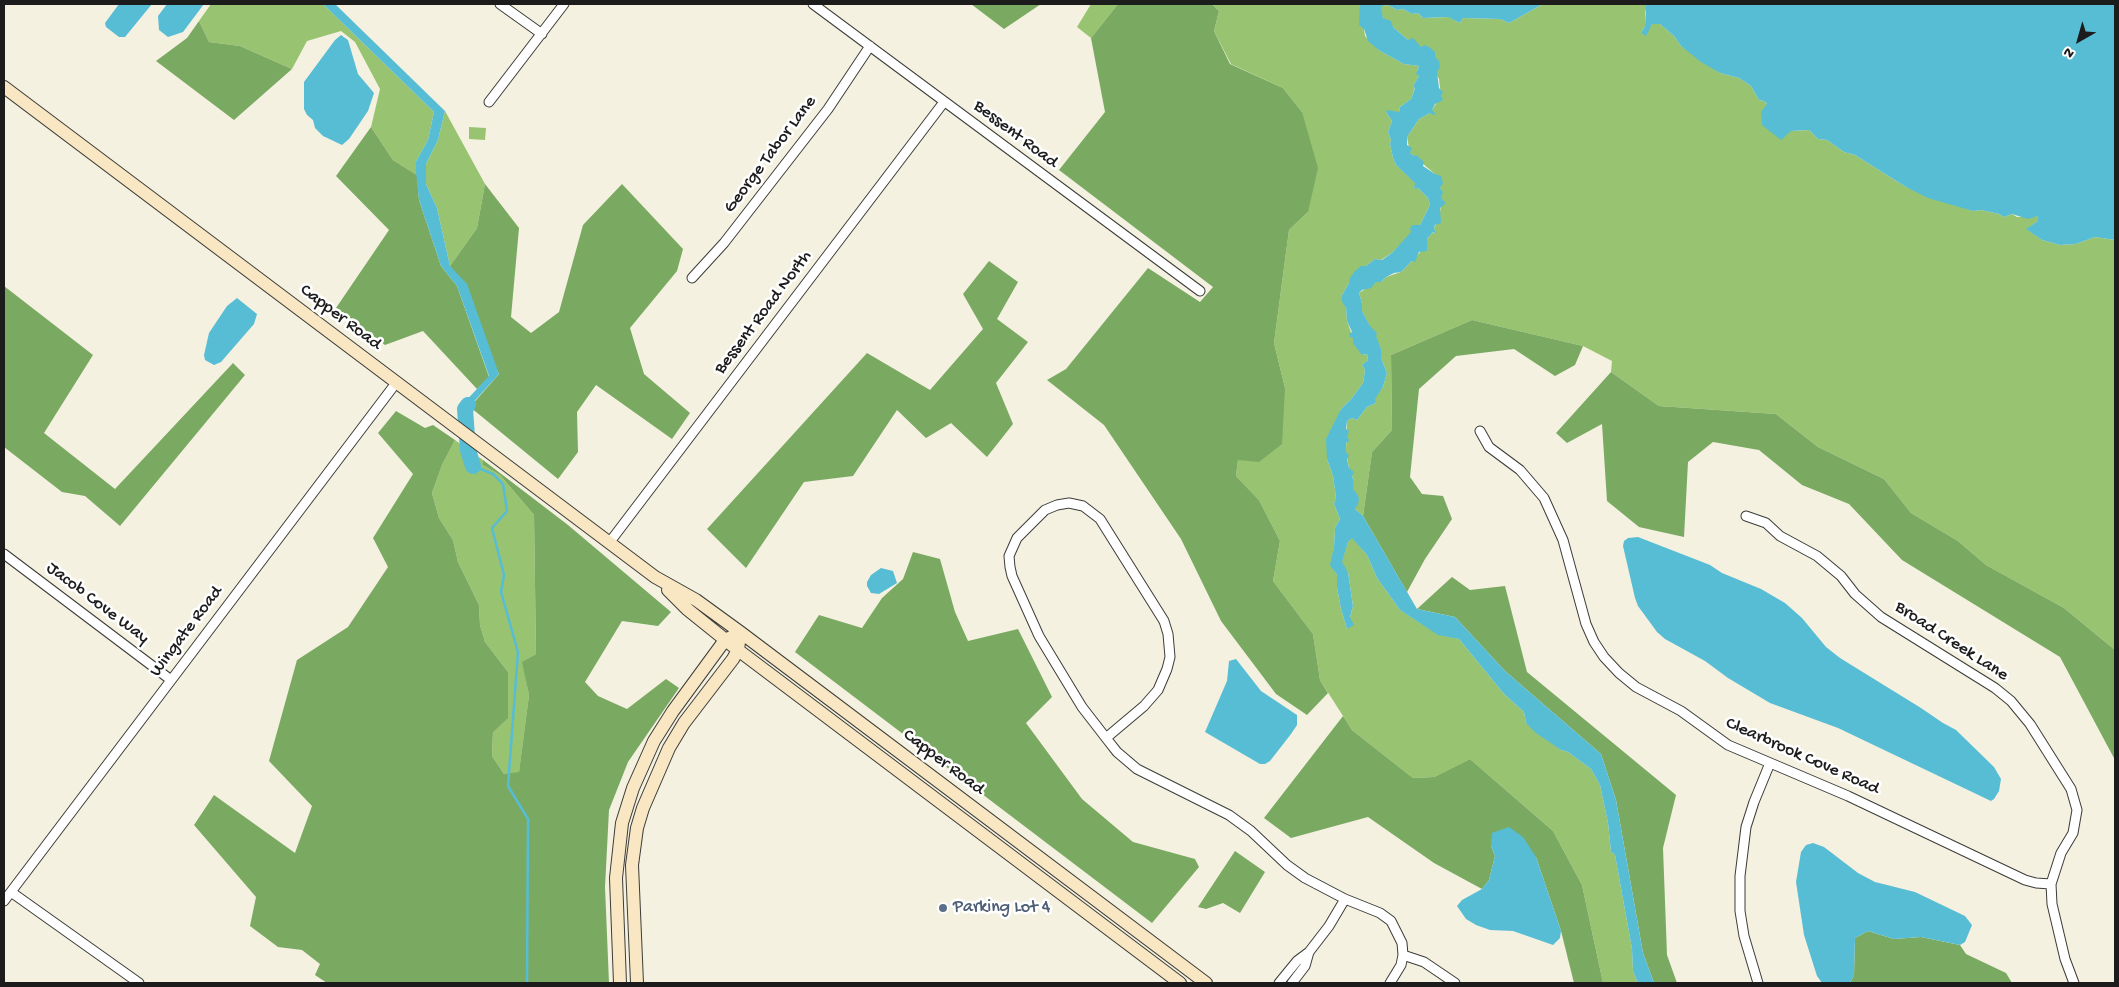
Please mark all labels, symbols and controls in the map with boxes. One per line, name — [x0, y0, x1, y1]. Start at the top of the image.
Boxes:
north arrow — [2054, 15, 2104, 65]
text: N — [2061, 43, 2078, 62]
street label: George Tabor Lane — [720, 92, 822, 218]
street label: Bessent Road — [968, 96, 1062, 174]
street label: Bessent Road North — [710, 247, 818, 379]
street label: Capper Road — [295, 280, 385, 356]
street label: Jacob Cove Way — [41, 558, 153, 650]
street label: Wingate Road — [146, 582, 228, 682]
street label: Broad Creek Lane — [1890, 597, 2012, 687]
street label: Clearbrook Cove Road — [1722, 713, 1882, 801]
street label: Capper Road — [898, 725, 988, 801]
place label: Parking Lot 4 — [953, 897, 1050, 919]
marker: Parking Lot 4 — [937, 902, 949, 914]

